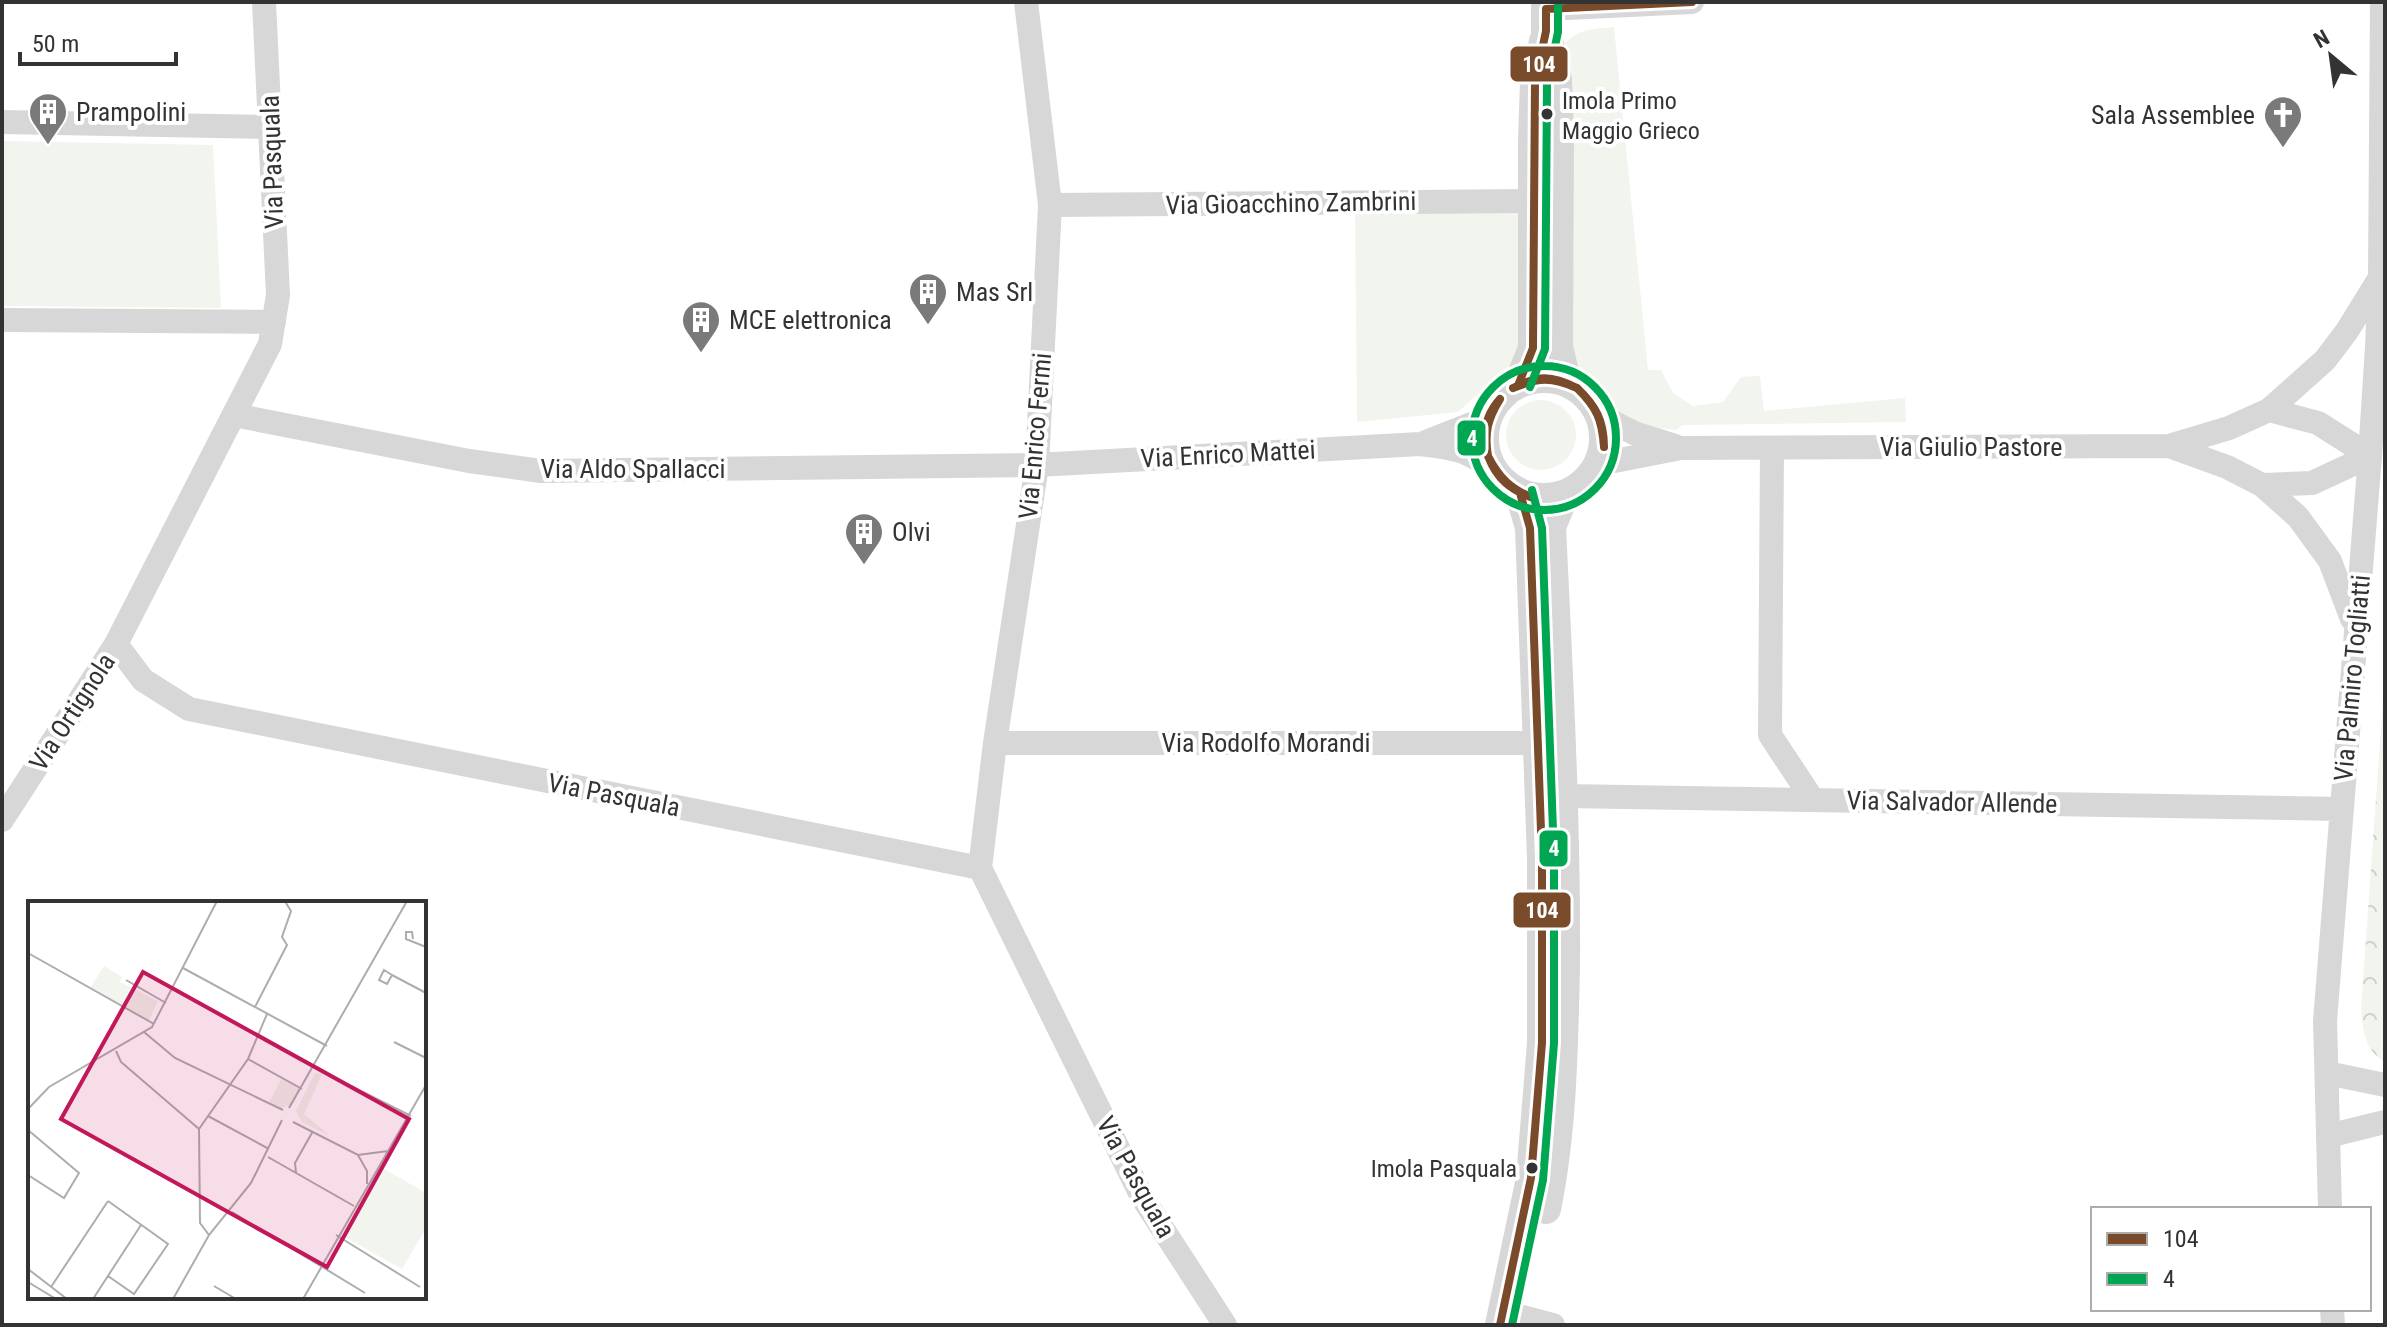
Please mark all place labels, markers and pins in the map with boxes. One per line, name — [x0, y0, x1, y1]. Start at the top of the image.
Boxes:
place label: Imola Primo Maggio Grieco — [1562, 87, 1700, 145]
building icon: Prampolini — [27, 91, 69, 146]
church icon: Sala Assemblee — [2262, 94, 2304, 149]
place label: Prampolini — [76, 97, 186, 127]
place label: Sala Assemblee — [2091, 100, 2255, 130]
marker: Imola Primo Maggio Grieco — [1539, 106, 1555, 122]
building icon: Mas Srl — [907, 271, 949, 326]
place label: Mas Srl — [956, 277, 1033, 307]
building icon: MCE elettronica — [680, 299, 722, 354]
place label: MCE elettronica — [729, 305, 892, 335]
building icon: Olvi — [843, 511, 885, 566]
place label: Olvi — [892, 517, 931, 547]
place label: Imola Pasquala — [1371, 1155, 1517, 1183]
marker: Imola Pasquala — [1524, 1160, 1540, 1176]

